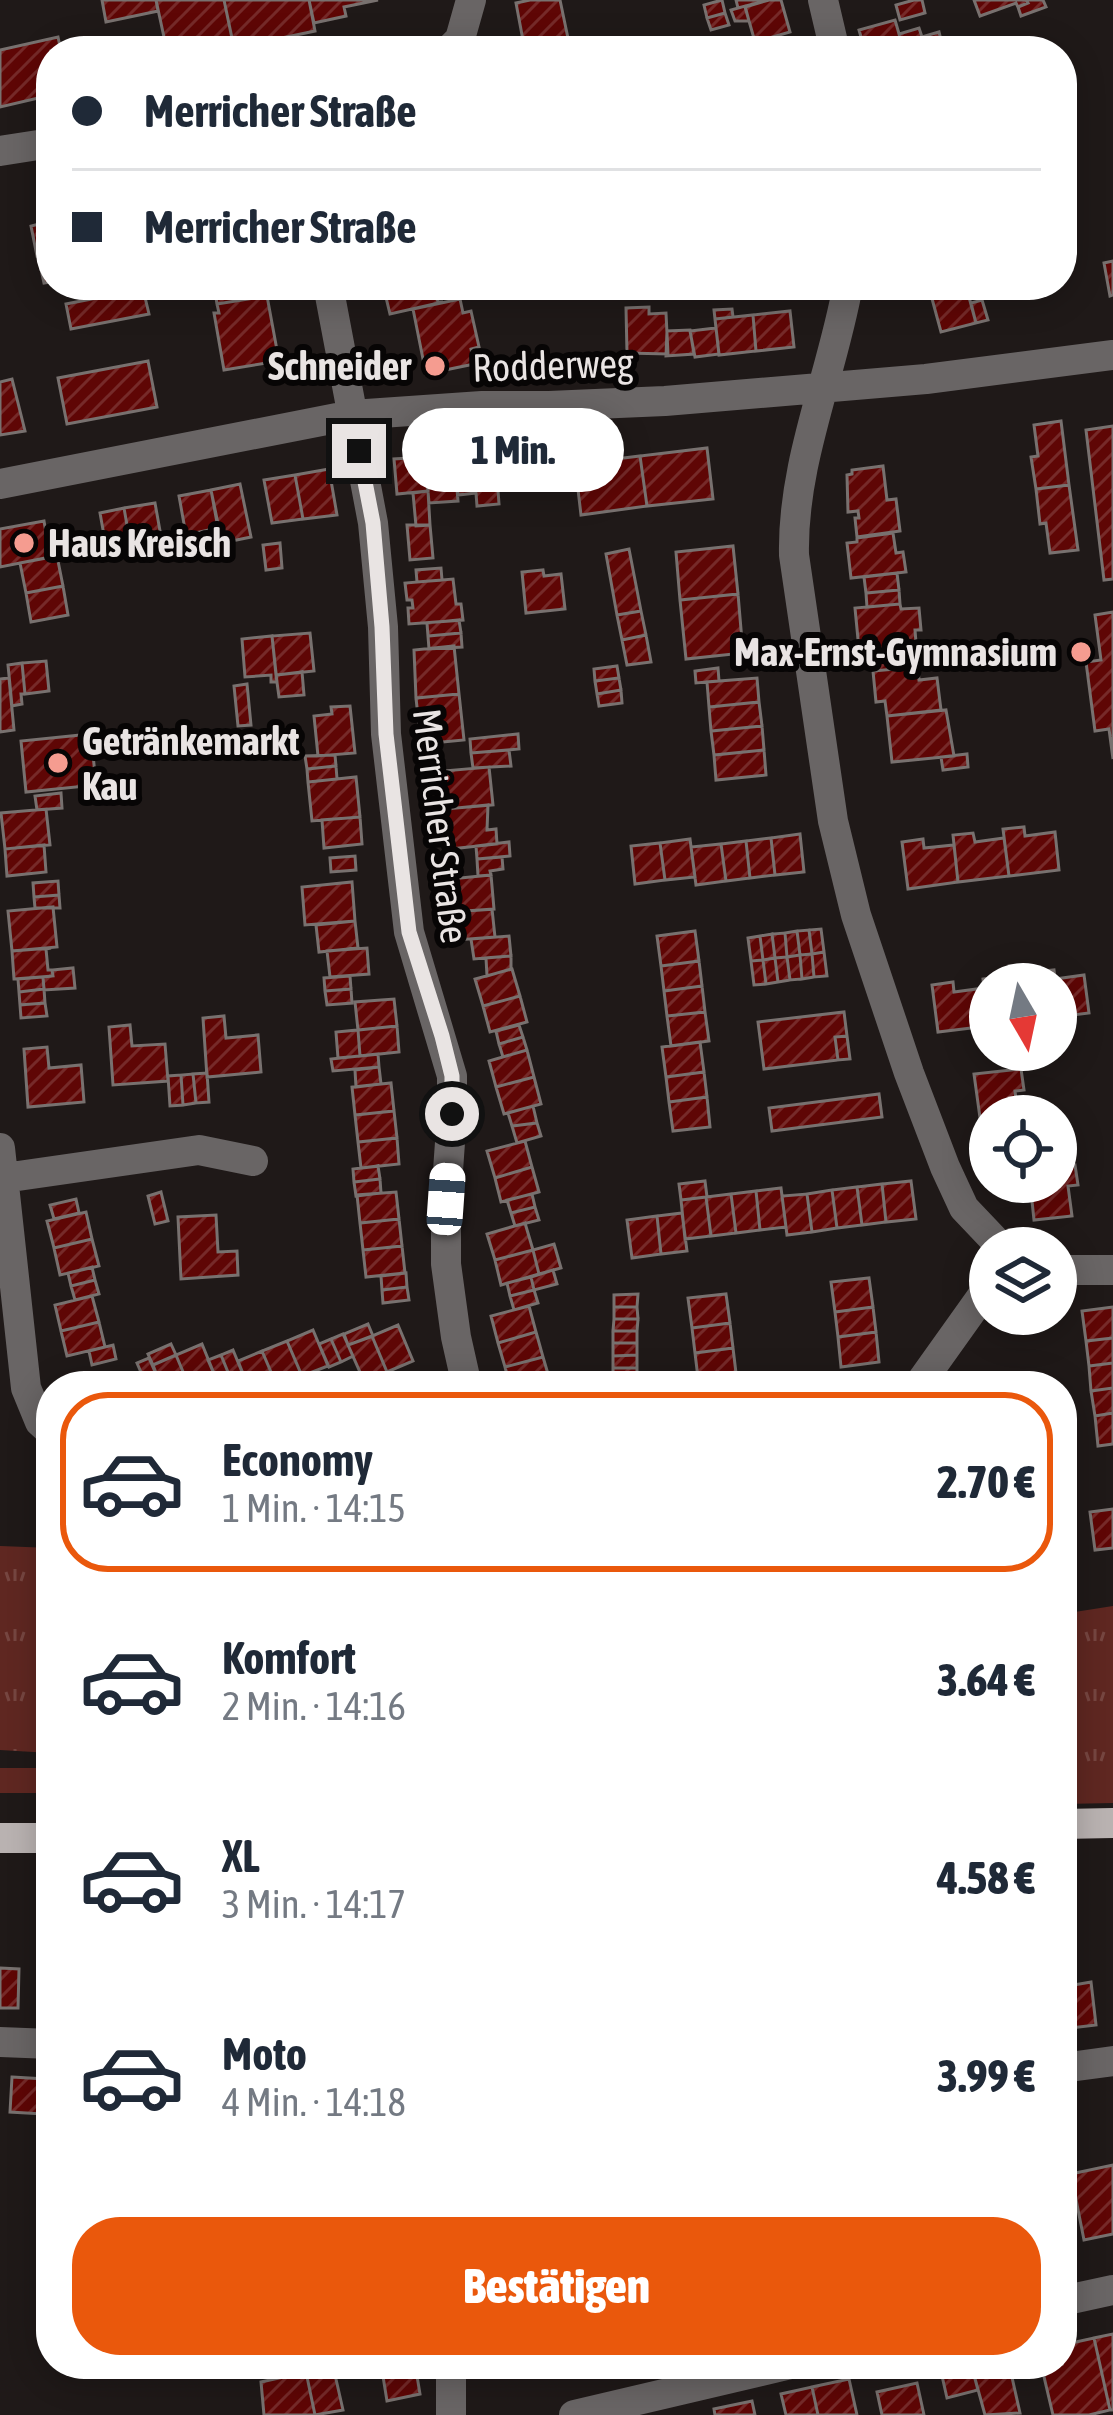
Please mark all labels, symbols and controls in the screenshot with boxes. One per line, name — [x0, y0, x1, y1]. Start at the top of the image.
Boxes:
text: Merricher Straße — [144, 85, 417, 137]
text: Merricher Straße — [144, 201, 417, 253]
street label: Rodderweg — [472, 340, 635, 390]
place label: Schneider — [268, 344, 412, 388]
marker: Schneider — [422, 353, 448, 379]
callout: 1 Min. — [401, 409, 623, 493]
route end — [332, 424, 386, 478]
text: 1 Min. — [471, 428, 555, 472]
place label: Haus Kreisch — [48, 521, 231, 565]
marker: Haus Kreisch — [11, 530, 37, 556]
place label: Max-Ernst-Gymnasium — [734, 630, 1057, 674]
marker: Max-Ernst-Gymnasium — [1068, 639, 1094, 665]
street label: Merricher Straße — [405, 706, 477, 946]
place label: Getränkemarkt Kau — [82, 719, 300, 808]
marker: Getränkemarkt Kau — [45, 750, 71, 776]
north arrow — [969, 963, 1077, 1071]
map controls — [969, 963, 1077, 1335]
route start — [425, 1087, 479, 1141]
button: locate — [969, 1095, 1077, 1203]
car — [426, 1162, 466, 1236]
button: layers — [969, 1227, 1077, 1335]
icon: car — [78, 1428, 186, 1536]
text: Economy — [222, 1434, 373, 1486]
text: 2.70 € — [937, 1456, 1035, 1508]
text: 1 Min. · 14:15 — [222, 1486, 406, 1530]
icon: car — [78, 1626, 186, 1734]
text: Komfort — [222, 1632, 356, 1684]
text: 3.64 € — [937, 1654, 1035, 1706]
text: 2 Min. · 14:16 — [222, 1684, 406, 1728]
icon: car — [78, 1824, 186, 1932]
text: XL — [222, 1830, 260, 1882]
text: 4.58 € — [937, 1852, 1035, 1904]
text: 3 Min. · 14:17 — [222, 1882, 406, 1926]
icon: car — [78, 2022, 186, 2130]
text: Moto — [222, 2028, 307, 2080]
text: 3.99 € — [937, 2050, 1035, 2102]
text: 4 Min. · 14:18 — [222, 2080, 406, 2124]
button: Bestätigen — [72, 2217, 1041, 2355]

